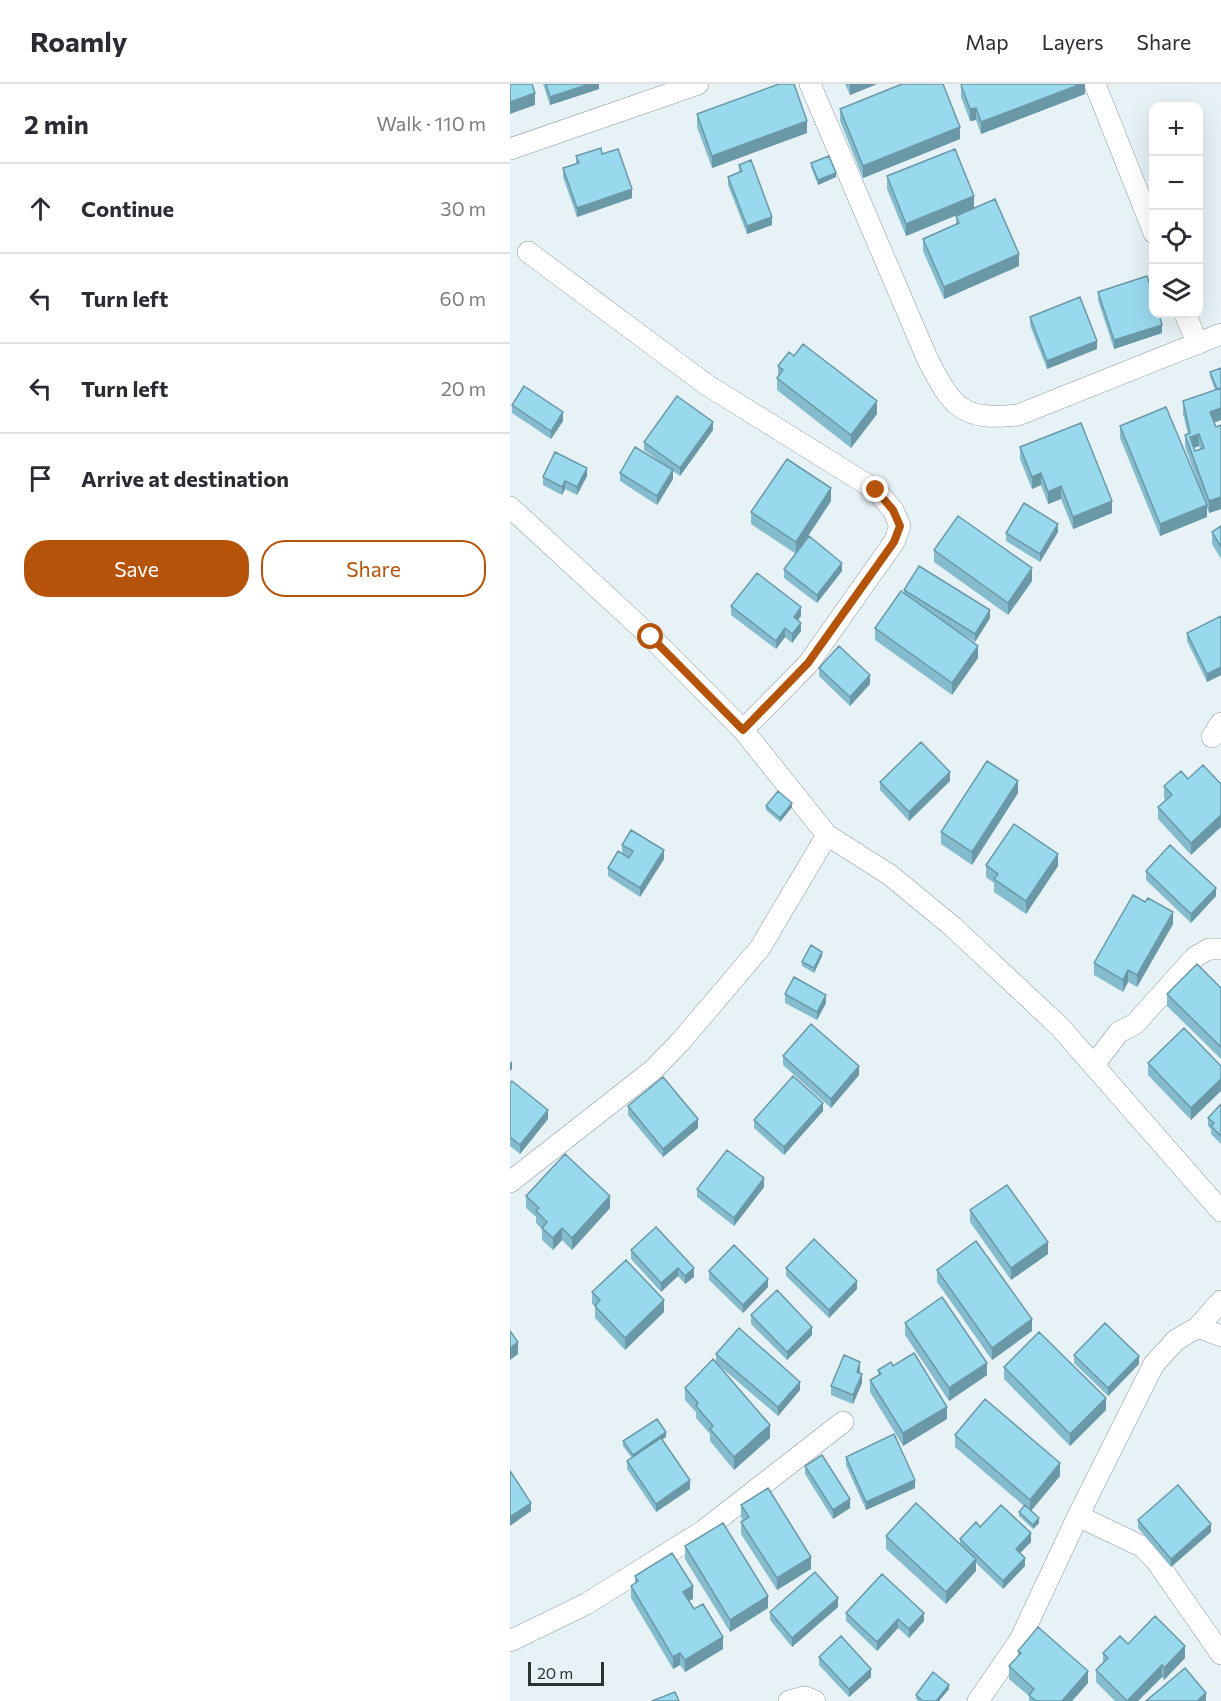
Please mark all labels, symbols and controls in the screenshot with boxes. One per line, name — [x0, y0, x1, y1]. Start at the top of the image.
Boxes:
text: Roamly — [30, 24, 127, 58]
text: Map — [965, 29, 1009, 54]
text: Layers — [1042, 29, 1104, 54]
text: Share — [1137, 29, 1191, 54]
map controls — [1149, 102, 1203, 318]
button: + — [1149, 102, 1203, 156]
text: 2 min — [24, 108, 89, 139]
text: Walk · 110 m — [376, 111, 486, 135]
button: − — [1149, 156, 1203, 210]
icon: ahead — [24, 192, 57, 225]
text: Continue — [81, 195, 174, 222]
text: 30 m — [440, 196, 486, 220]
button: locate — [1149, 210, 1203, 264]
button: layers — [1149, 264, 1203, 318]
icon: left — [24, 282, 57, 315]
text: Turn left — [81, 285, 168, 312]
text: 60 m — [440, 286, 486, 310]
icon: left — [24, 372, 57, 405]
text: Turn left — [81, 375, 168, 402]
text: 20 m — [441, 376, 486, 400]
icon: arrive — [24, 462, 57, 495]
text: Arrive at destination — [81, 465, 289, 492]
route end — [862, 476, 888, 502]
button: Save — [24, 540, 249, 597]
button: Share — [261, 540, 486, 597]
route start — [637, 623, 663, 649]
scale bar — [528, 1659, 604, 1686]
text: 20 m — [537, 1663, 573, 1682]

